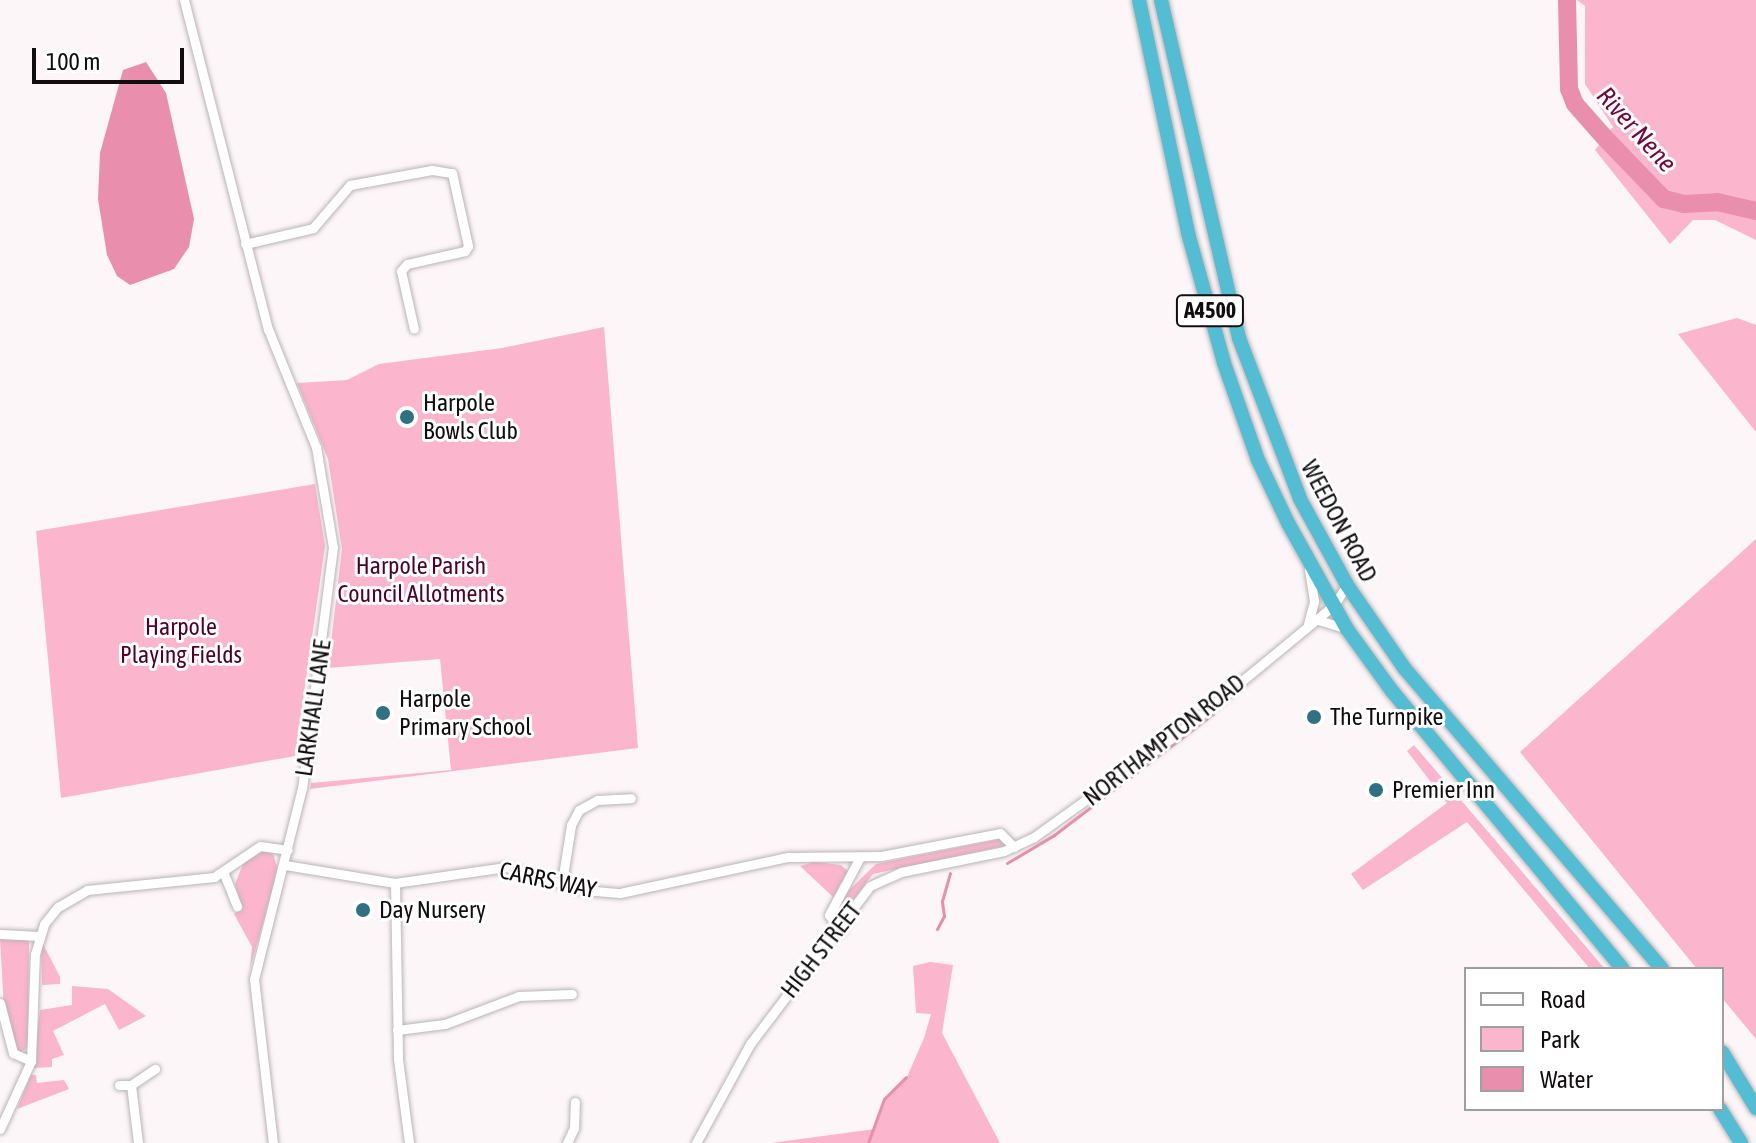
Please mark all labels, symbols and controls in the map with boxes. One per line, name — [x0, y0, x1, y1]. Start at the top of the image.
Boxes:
scale bar — [36, 32, 188, 82]
text: 100 m — [46, 48, 100, 75]
water label: River Nene — [1590, 81, 1682, 179]
road number: A4500 — [1174, 293, 1246, 329]
place label: Harpole Bowls Club — [423, 389, 518, 445]
marker: Harpole Bowls Club — [398, 408, 416, 426]
street label: WEEDON ROAD — [1295, 455, 1383, 587]
park label: Harpole Parish Council Allotments — [338, 552, 504, 608]
park label: Harpole Playing Fields — [120, 613, 242, 669]
street label: LARKHALL LANE — [289, 638, 337, 778]
street label: NORTHAMPTON ROAD — [1078, 668, 1250, 812]
place label: Harpole Primary School — [399, 685, 532, 741]
place label: The Turnpike — [1330, 703, 1443, 731]
marker: Harpole Primary School — [374, 704, 392, 722]
marker: The Turnpike — [1305, 708, 1323, 726]
place label: Premier Inn — [1392, 776, 1495, 804]
marker: Premier Inn — [1367, 781, 1385, 799]
street label: CARRS WAY — [497, 856, 599, 904]
place label: Day Nursery — [379, 896, 486, 924]
street label: HIGH STREET — [775, 896, 867, 1004]
marker: Day Nursery — [354, 901, 372, 919]
legend — [1464, 967, 1724, 1111]
text: Road — [1540, 986, 1586, 1013]
text: Park — [1540, 1026, 1580, 1053]
text: Water — [1540, 1066, 1593, 1093]

